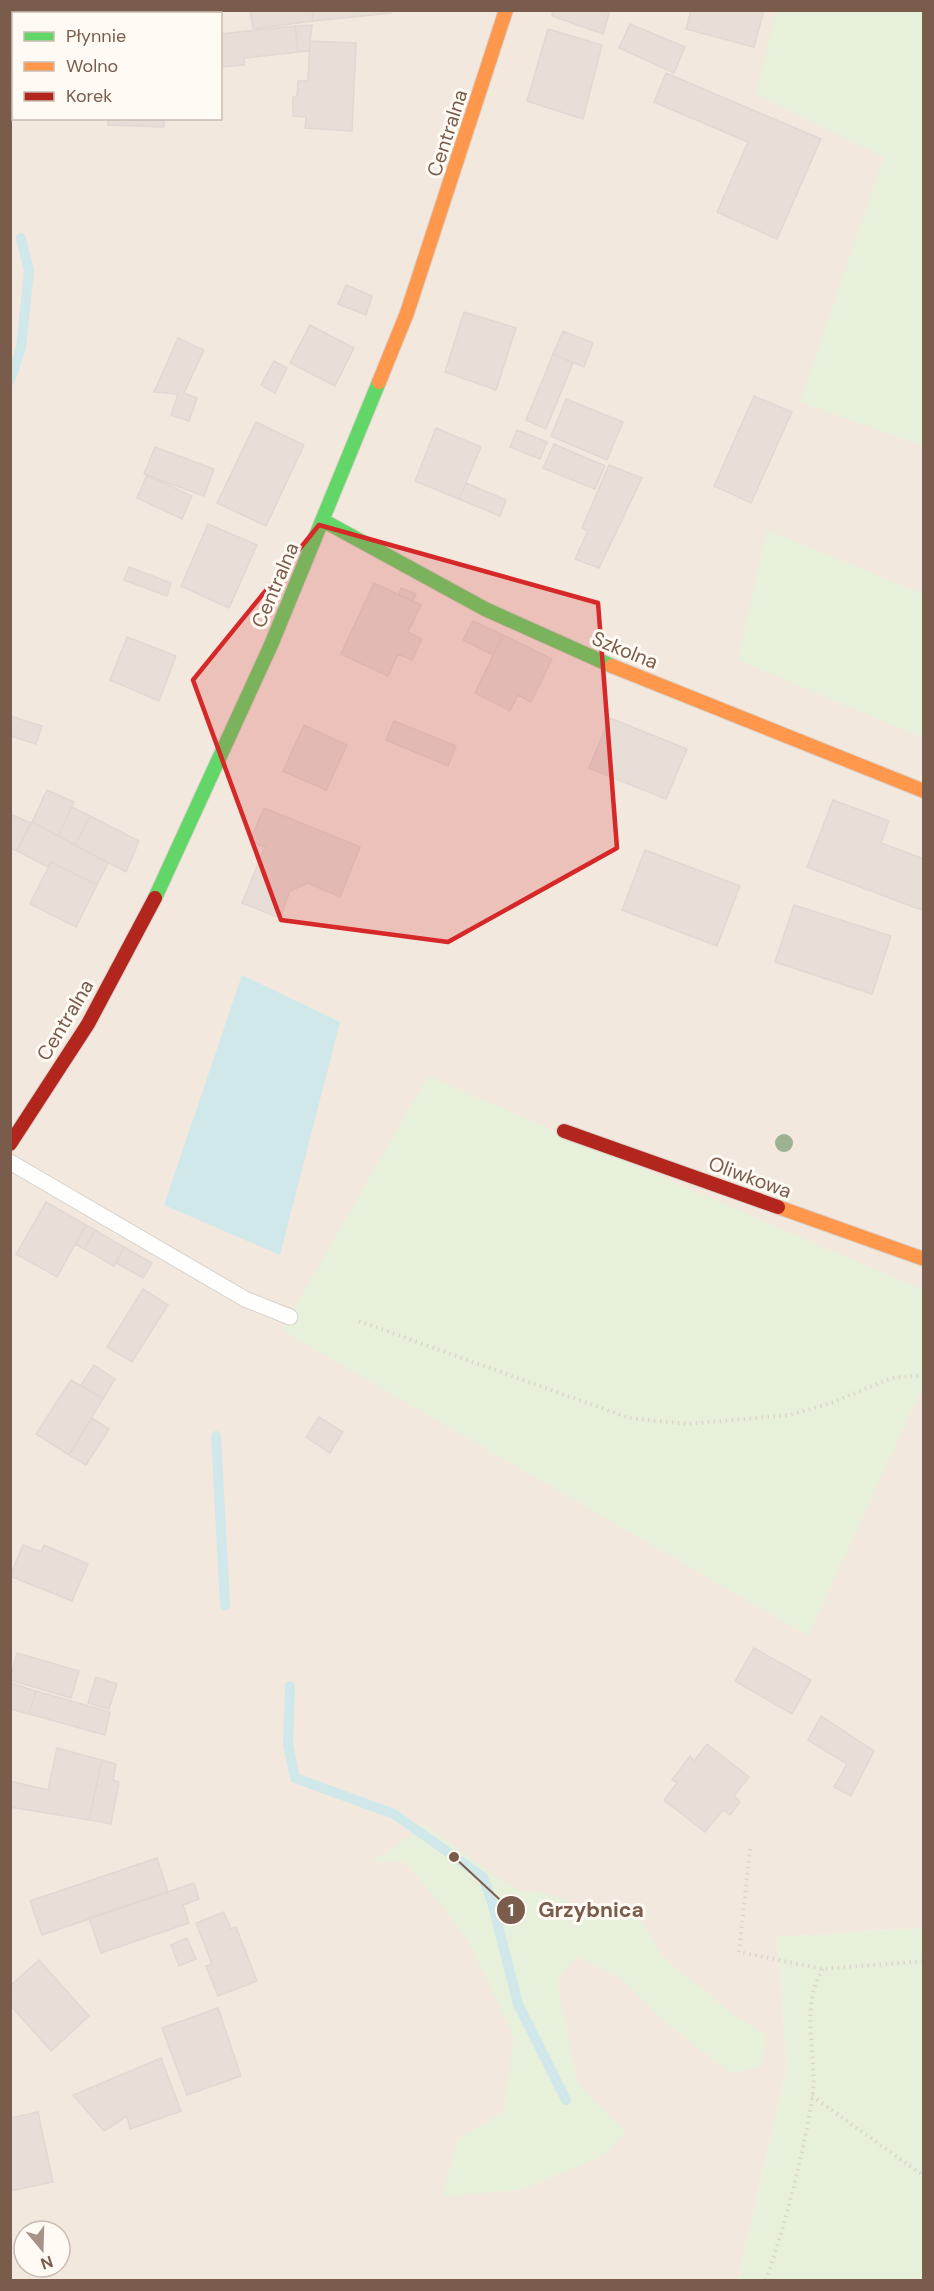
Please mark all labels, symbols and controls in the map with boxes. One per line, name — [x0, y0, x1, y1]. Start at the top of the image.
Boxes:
legend — [12, 12, 222, 120]
text: Płynnie — [66, 24, 126, 48]
text: Wolno — [66, 54, 118, 78]
text: Korek — [66, 84, 112, 108]
street label: Centralna — [421, 86, 473, 180]
street label: Centralna — [245, 538, 305, 632]
street label: Szkolna — [588, 625, 662, 675]
street label: Centralna — [31, 975, 99, 1065]
street label: Oliwkowa — [705, 1150, 795, 1204]
callout: Grzybnica — [496, 1890, 656, 1929]
text: Grzybnica — [538, 1896, 644, 1924]
text: 1 — [508, 1898, 514, 1922]
north arrow — [12, 2219, 72, 2279]
text: N — [38, 2251, 56, 2275]

